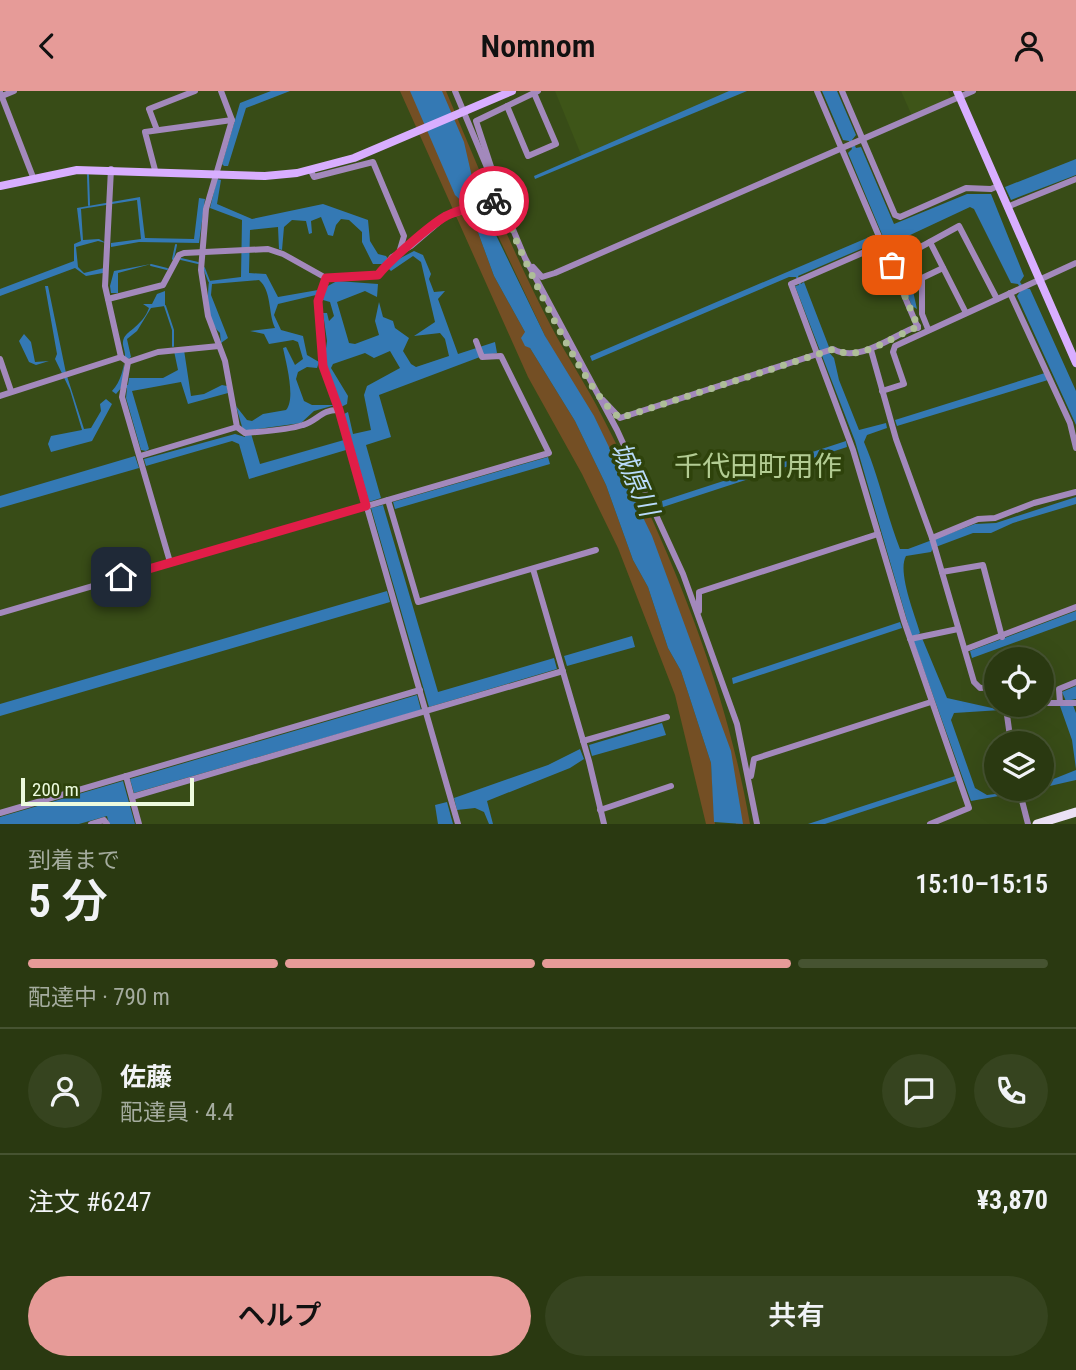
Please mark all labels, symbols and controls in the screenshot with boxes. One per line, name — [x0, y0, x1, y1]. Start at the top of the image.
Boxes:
icon: back — [28, 27, 66, 65]
text: Nomnom — [481, 27, 595, 65]
icon: person — [1010, 27, 1048, 65]
courier — [459, 166, 529, 236]
icon: bike — [475, 182, 513, 220]
pin — [862, 235, 922, 295]
icon: bag — [873, 246, 911, 284]
water label: 城原川 — [605, 437, 666, 523]
district label: 千代田町用作 — [674, 450, 842, 483]
pin — [91, 547, 151, 607]
icon: home — [102, 558, 140, 596]
map controls — [984, 647, 1054, 801]
button: locate — [984, 647, 1054, 717]
button: layers — [984, 731, 1054, 801]
scale bar — [21, 775, 194, 807]
text: 200 m — [32, 778, 79, 801]
text: 到着まで — [28, 847, 120, 874]
text: 15:10–15:15 — [915, 869, 1048, 899]
text: 5 分 — [28, 874, 108, 928]
text: 配達中 · 790 m — [28, 984, 170, 1011]
button: person — [28, 1054, 102, 1128]
button: chat — [882, 1054, 956, 1128]
button: phone — [974, 1054, 1048, 1128]
text: 佐藤 — [120, 1062, 172, 1092]
text: 配達員 · 4.4 — [120, 1099, 234, 1126]
text: ¥3,870 — [977, 1185, 1048, 1215]
text: 注文 #6247 — [28, 1187, 152, 1217]
button: ヘルプ — [28, 1276, 531, 1356]
button: 共有 — [545, 1276, 1048, 1356]

